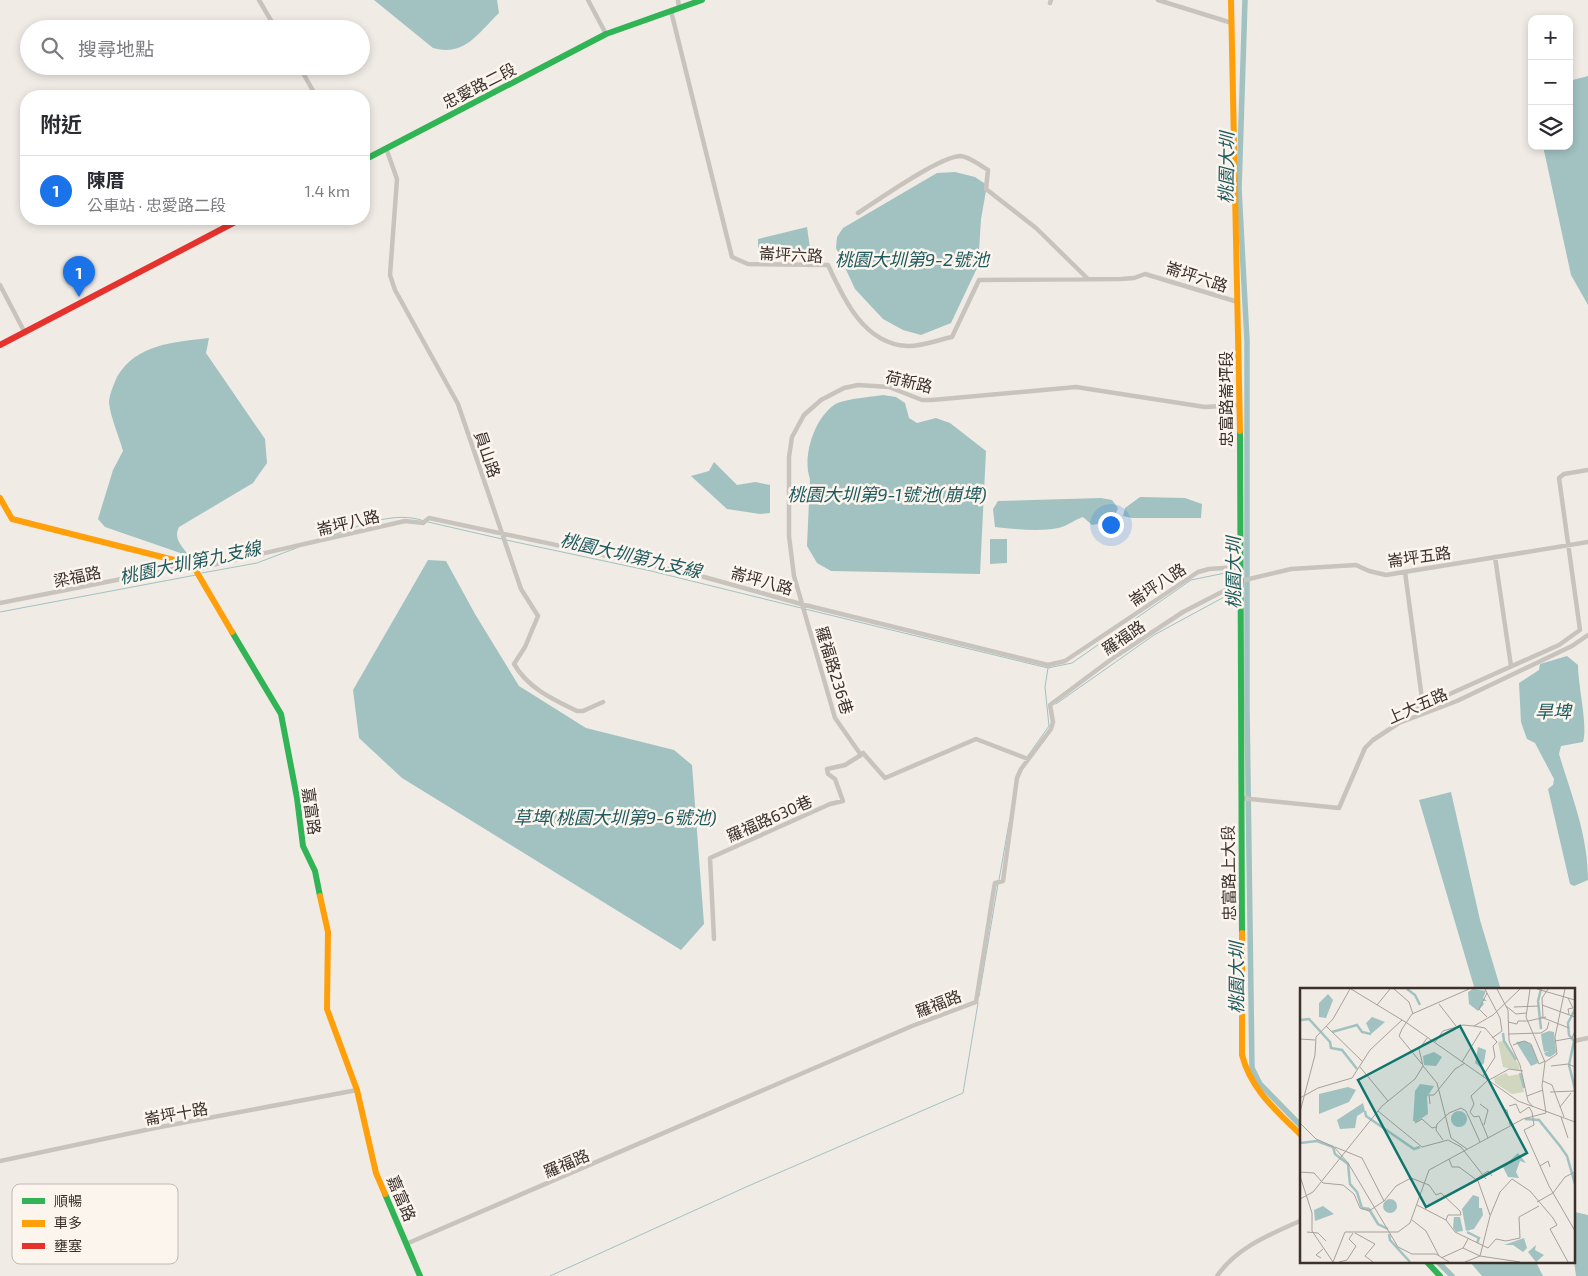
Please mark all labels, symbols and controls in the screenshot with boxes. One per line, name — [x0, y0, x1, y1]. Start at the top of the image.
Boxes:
map controls — [1528, 15, 1573, 150]
button: + — [1528, 15, 1573, 60]
search box — [20, 20, 370, 75]
icon: search — [38, 34, 66, 62]
text: 搜尋地點 — [78, 37, 154, 60]
street label: 忠愛路二段 — [439, 58, 519, 112]
button: − — [1528, 60, 1573, 105]
button: layers — [1528, 105, 1573, 150]
text: 附近 — [40, 111, 82, 136]
water label: 桃園大圳 — [1214, 129, 1238, 204]
text: 陳厝 — [87, 168, 125, 191]
text: 1 — [53, 181, 59, 200]
text: 1.4 km — [305, 181, 350, 200]
text: 公車站 · 忠愛路二段 — [87, 195, 226, 214]
street label: 崙坪六路 — [759, 243, 823, 265]
water label: 桃園大圳第9-2號池 — [835, 248, 991, 270]
pin: 1 — [63, 256, 95, 297]
street label: 崙坪六路 — [1164, 257, 1230, 295]
street label: 忠富路崙坪段 — [1216, 351, 1235, 447]
street label: 荷新路 — [883, 366, 935, 396]
street label: 員山路 — [471, 428, 505, 480]
water label: 桃園大圳第9-1號池(崩埤) — [787, 483, 987, 505]
street label: 崙坪八路 — [315, 506, 381, 538]
your location — [1098, 512, 1124, 538]
water label: 桃園大圳第九支線 — [558, 528, 706, 582]
water label: 桃園大圳 — [1222, 534, 1244, 609]
water label: 桃園大圳第九支線 — [117, 536, 265, 588]
street label: 崙坪五路 — [1386, 542, 1452, 570]
street label: 崙坪八路 — [1125, 559, 1189, 609]
street label: 梁福路 — [52, 562, 102, 590]
street label: 崙坪八路 — [729, 562, 795, 598]
street label: 羅福路 — [1098, 616, 1148, 658]
street label: 羅福路236巷 — [813, 624, 857, 716]
street label: 上大五路 — [1384, 683, 1450, 727]
water label: 旱埤 — [1535, 700, 1573, 722]
street label: 嘉富路 — [299, 786, 325, 836]
street label: 羅福路630巷 — [723, 791, 815, 845]
water label: 草埤(桃園大圳第9-6號池) — [513, 806, 717, 828]
street label: 忠富路上大段 — [1218, 825, 1238, 921]
water label: 桃園大圳 — [1225, 939, 1247, 1014]
street label: 羅福路 — [912, 986, 964, 1020]
inset map — [1300, 988, 1576, 1264]
street label: 崙坪十路 — [143, 1098, 209, 1128]
street label: 羅福路 — [540, 1145, 592, 1181]
street label: 嘉富路 — [384, 1172, 420, 1224]
legend — [12, 1184, 178, 1264]
text: 順暢 — [54, 1192, 82, 1209]
text: 車多 — [54, 1214, 82, 1231]
text: 壅塞 — [54, 1237, 82, 1254]

